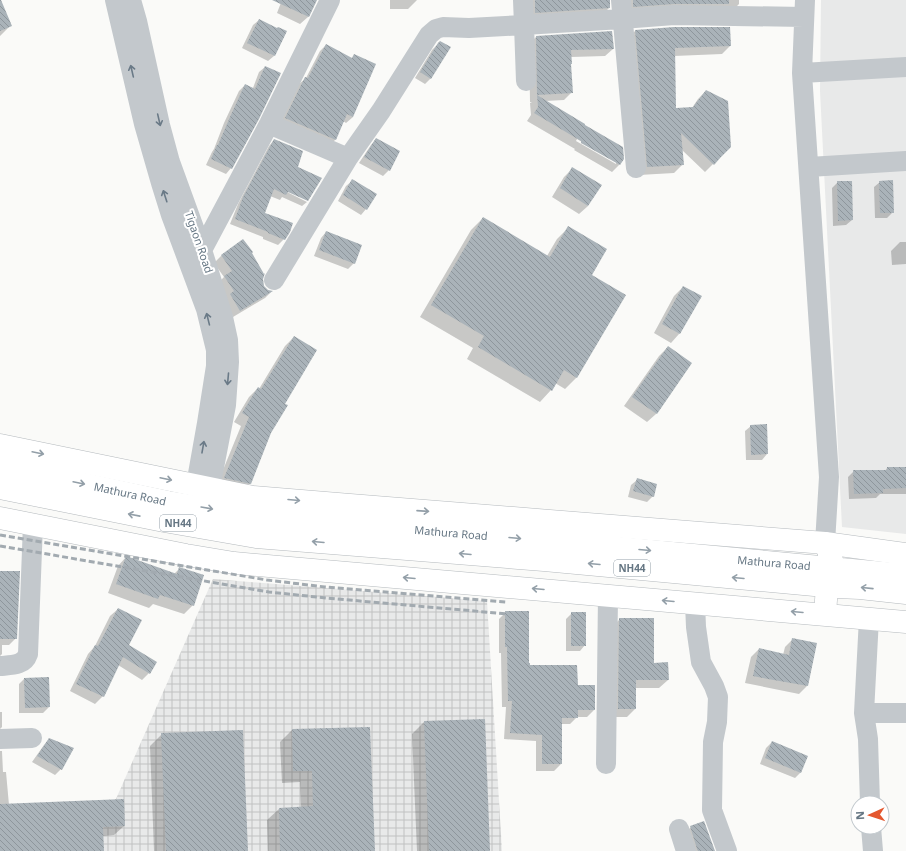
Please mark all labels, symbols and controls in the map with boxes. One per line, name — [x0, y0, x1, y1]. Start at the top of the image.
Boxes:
one-way arrow — [127, 65, 135, 78]
one-way arrow — [156, 113, 164, 126]
one-way arrow — [161, 190, 168, 203]
street label: Tigaon Road — [182, 209, 217, 275]
one-way arrow — [204, 313, 212, 326]
one-way arrow — [225, 372, 232, 385]
one-way arrow — [199, 441, 207, 454]
one-way arrow — [31, 449, 44, 457]
one-way arrow — [159, 475, 172, 483]
one-way arrow — [72, 479, 85, 487]
street label: Mathura Road — [93, 479, 168, 508]
one-way arrow — [287, 497, 300, 504]
one-way arrow — [200, 505, 213, 513]
one-way arrow — [416, 507, 429, 515]
one-way arrow — [128, 510, 141, 518]
road number: NH44 — [160, 515, 196, 531]
street label: Mathura Road — [414, 522, 488, 543]
one-way arrow — [508, 535, 521, 542]
one-way arrow — [312, 538, 325, 545]
one-way arrow — [638, 547, 651, 554]
one-way arrow — [459, 550, 472, 557]
street label: Mathura Road — [737, 552, 811, 573]
road number: NH44 — [614, 560, 650, 576]
one-way arrow — [588, 561, 601, 568]
one-way arrow — [403, 574, 416, 581]
one-way arrow — [732, 574, 745, 581]
one-way arrow — [532, 585, 545, 593]
one-way arrow — [861, 585, 874, 592]
one-way arrow — [662, 597, 675, 604]
one-way arrow — [791, 608, 804, 616]
north arrow — [850, 795, 890, 835]
text: N — [852, 811, 867, 820]

